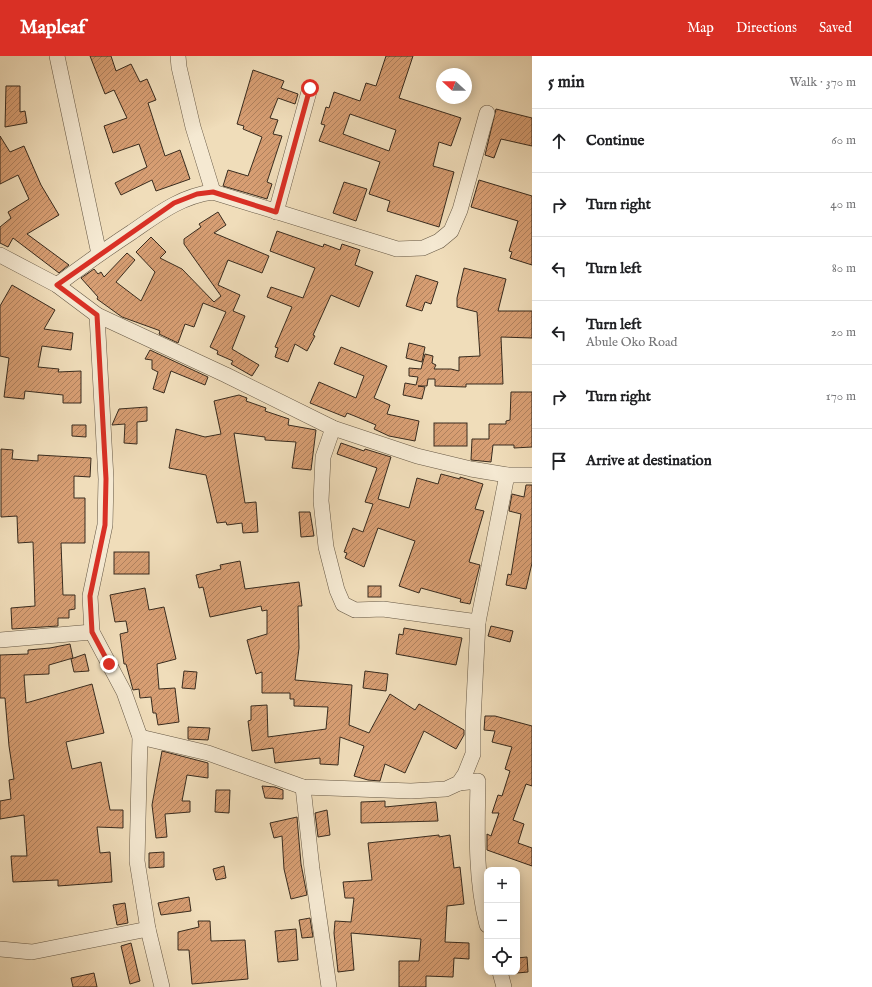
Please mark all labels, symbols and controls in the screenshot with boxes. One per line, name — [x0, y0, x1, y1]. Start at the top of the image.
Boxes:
text: Mapleaf — [20, 16, 85, 40]
text: Map — [687, 19, 714, 37]
text: Directions — [736, 19, 797, 37]
text: Saved — [819, 19, 852, 37]
north arrow — [436, 68, 472, 104]
text: 5 min — [548, 72, 585, 93]
text: Walk · 370 m — [790, 74, 856, 91]
route start — [301, 79, 319, 97]
icon: ahead — [548, 130, 570, 152]
text: Continue — [586, 131, 644, 150]
text: 60 m — [831, 132, 856, 149]
icon: right — [548, 194, 570, 216]
text: Turn right — [586, 195, 651, 214]
text: 40 m — [830, 196, 856, 213]
icon: left — [548, 258, 570, 280]
text: Turn left — [586, 259, 642, 278]
text: 80 m — [832, 260, 856, 277]
text: Turn left — [586, 315, 642, 334]
icon: left — [548, 322, 570, 344]
text: 20 m — [831, 324, 856, 341]
text: Abule Oko Road — [586, 334, 678, 351]
icon: right — [548, 386, 570, 408]
text: Turn right — [586, 387, 651, 406]
text: 170 m — [826, 388, 856, 405]
icon: arrive — [548, 450, 570, 472]
text: Arrive at destination — [586, 451, 712, 470]
route end — [100, 655, 118, 673]
map controls — [484, 867, 520, 975]
button: + — [484, 867, 520, 903]
button: − — [484, 903, 520, 939]
button: locate — [484, 939, 520, 975]

